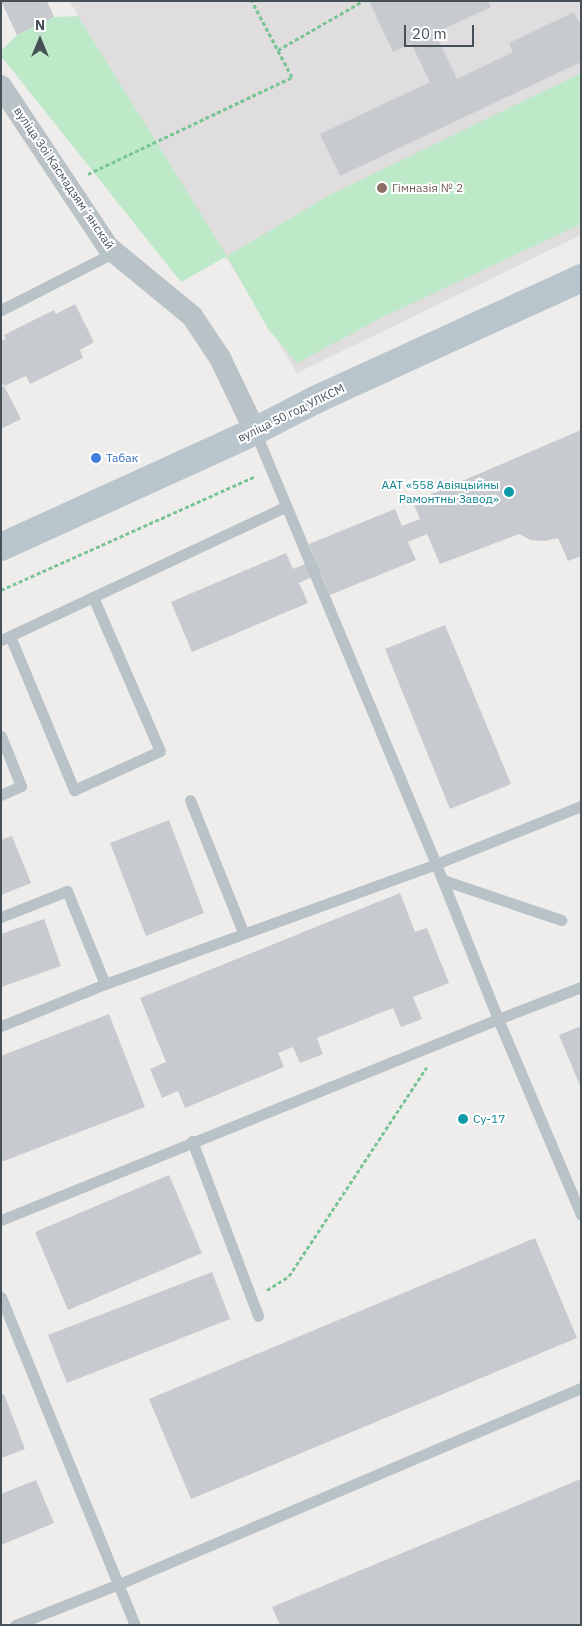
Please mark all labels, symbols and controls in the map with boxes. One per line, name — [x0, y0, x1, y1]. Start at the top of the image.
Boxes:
north arrow — [15, 15, 65, 65]
scale bar — [407, 15, 477, 47]
text: N — [35, 16, 45, 34]
text: 20 m — [412, 24, 447, 43]
street label: вуліца Зоі Касмадзямʼянскай — [11, 104, 117, 252]
place label: Гімназія № 2 — [392, 181, 463, 195]
marker: Гімназія № 2 — [376, 182, 388, 194]
street label: вуліца 50 год УЛКСМ — [235, 381, 347, 445]
place label: Табак — [106, 451, 138, 465]
marker: Табак — [90, 452, 102, 464]
place label: ААТ «558 Авіяцыйны Рамонтны Завод» — [381, 478, 499, 506]
marker: ААТ «558 Авіяцыйны Рамонтны Завод» — [503, 486, 515, 498]
place label: Су-17 — [473, 1112, 506, 1126]
marker: Су-17 — [457, 1113, 469, 1125]

